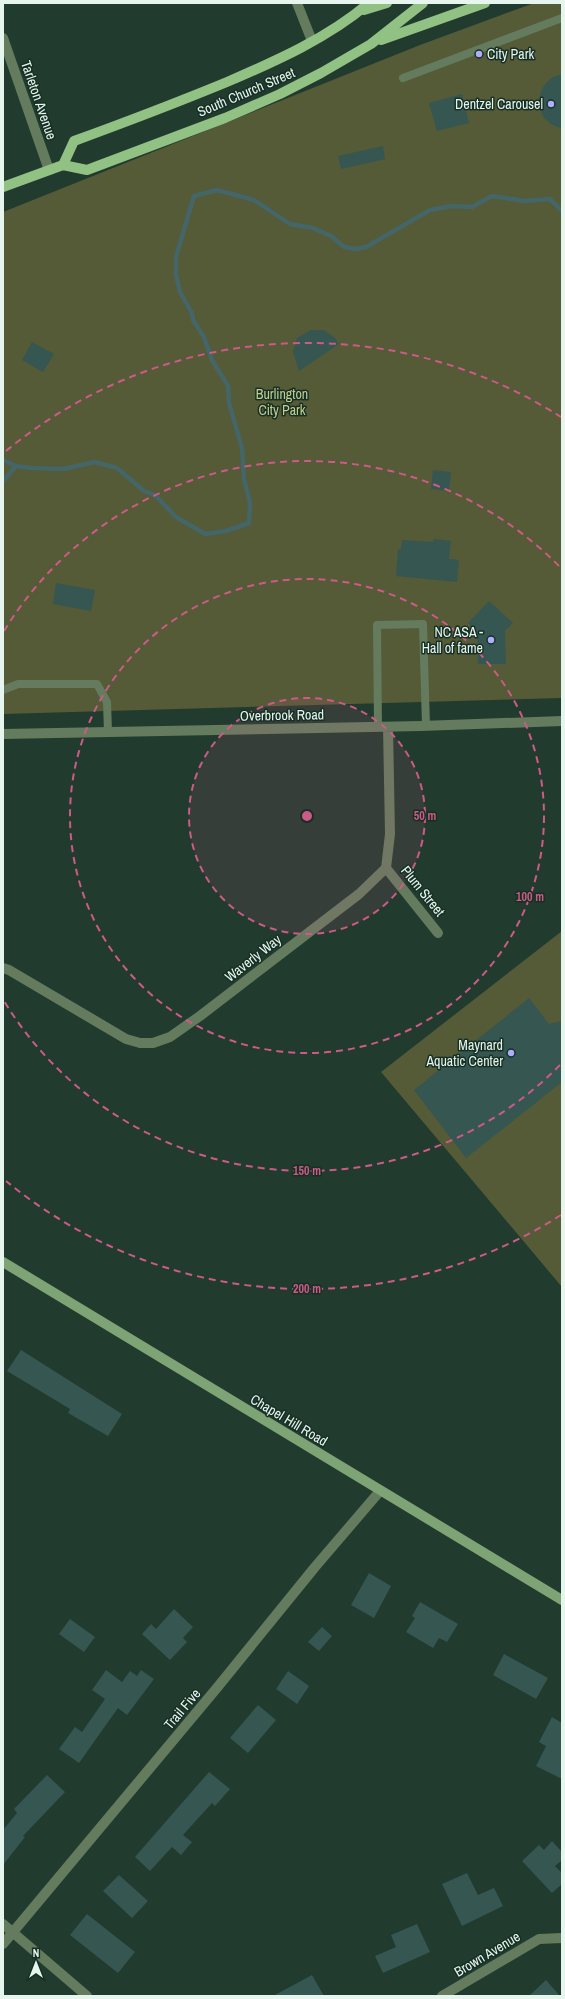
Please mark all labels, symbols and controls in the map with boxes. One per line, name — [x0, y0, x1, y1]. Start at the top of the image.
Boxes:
place label: City Park — [487, 45, 534, 63]
marker: City Park — [474, 49, 484, 59]
street label: Tarleton Avenue — [17, 58, 61, 142]
street label: South Church Street — [195, 63, 297, 121]
place label: Dentzel Carousel — [455, 95, 543, 113]
marker: Dentzel Carousel — [546, 99, 556, 109]
park label: Burlington City Park — [256, 385, 308, 419]
place label: NC ASA - Hall of fame — [422, 623, 483, 657]
marker: NC ASA - Hall of fame — [486, 635, 496, 645]
street label: Overbrook Road — [240, 705, 324, 725]
text: 50 m — [414, 808, 436, 824]
centre of rings — [300, 809, 314, 823]
street label: Plum Street — [397, 862, 449, 920]
text: 100 m — [516, 889, 544, 905]
street label: Waverly Way — [221, 930, 285, 986]
place label: Maynard Aquatic Center — [425, 1036, 503, 1070]
marker: Maynard Aquatic Center — [506, 1048, 516, 1058]
text: 150 m — [293, 1163, 321, 1179]
text: 200 m — [293, 1281, 321, 1297]
street label: Chapel Hill Road — [247, 1390, 331, 1450]
street label: Trail Five — [160, 1685, 204, 1733]
street label: Brown Avenue — [451, 1927, 523, 1981]
north arrow — [16, 1943, 56, 1983]
text: N — [33, 1946, 39, 1960]

